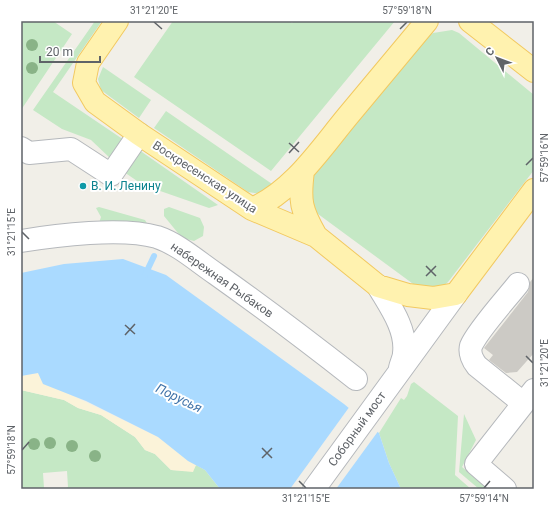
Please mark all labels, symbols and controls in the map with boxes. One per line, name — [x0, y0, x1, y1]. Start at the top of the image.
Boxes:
text: 31°21'20"E — [130, 5, 178, 16]
text: 57°59'18"N — [382, 5, 432, 16]
scale bar — [40, 38, 100, 64]
north arrow — [477, 38, 517, 78]
text: 20 m — [46, 45, 73, 59]
text: С — [483, 45, 497, 59]
text: 57°59'16"N — [539, 133, 550, 183]
street label: Воскресенская улица — [150, 138, 260, 216]
place label: В. И. Ленину — [91, 179, 161, 193]
marker: В. И. Ленину — [78, 181, 88, 191]
text: 31°21'15"E — [6, 208, 17, 256]
street label: набережная Рыбаков — [168, 239, 276, 321]
text: 31°21'20"E — [539, 339, 550, 387]
water label: Порусья — [153, 380, 205, 416]
street label: Соборный мост — [325, 389, 389, 469]
text: 57°59'18"N — [6, 425, 17, 475]
text: 31°21'15"E — [282, 493, 330, 504]
text: 57°59'14"N — [459, 493, 509, 504]

